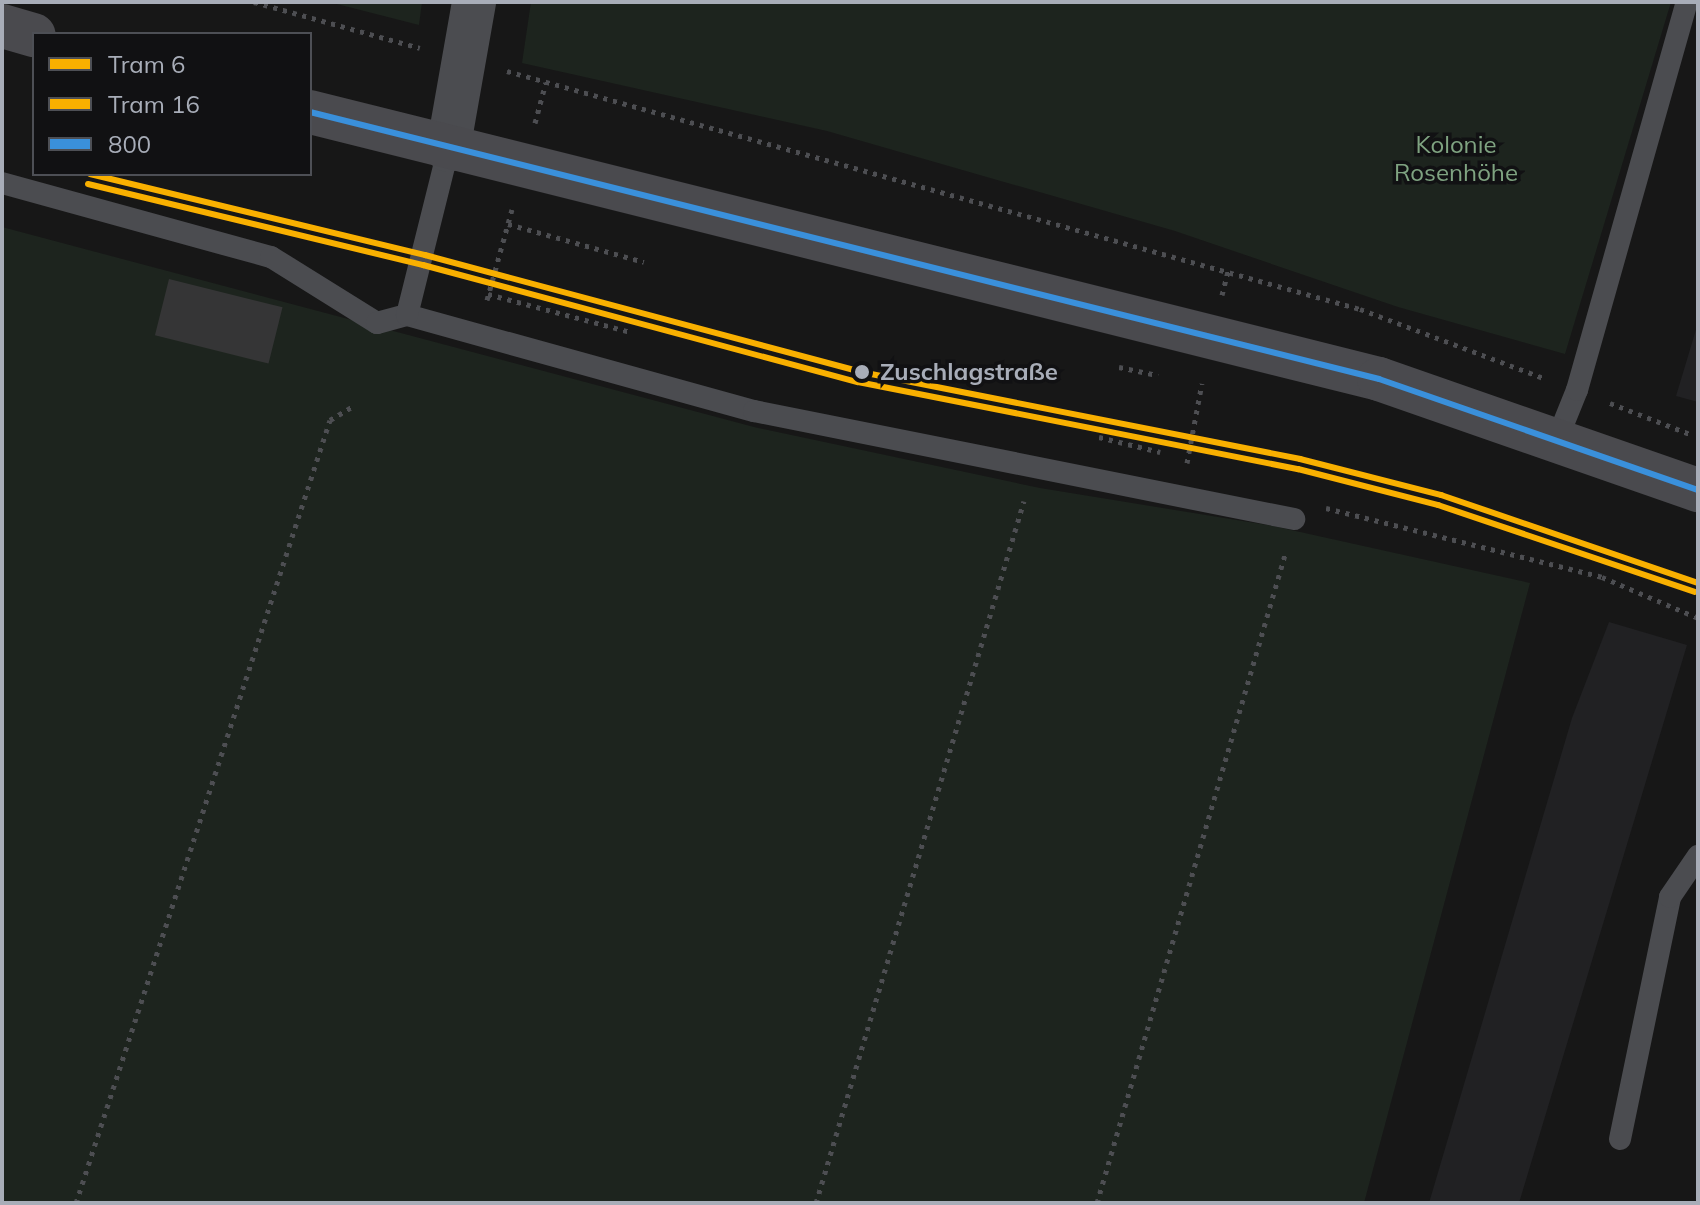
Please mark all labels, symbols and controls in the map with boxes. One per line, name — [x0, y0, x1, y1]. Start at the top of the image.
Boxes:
legend — [32, 32, 312, 176]
text: Tram 6 — [108, 49, 185, 79]
text: Tram 16 — [108, 89, 200, 119]
text: 800 — [108, 129, 151, 159]
park label: Kolonie Rosenhöhe — [1394, 131, 1518, 187]
place label: Zuschlagstraße — [880, 358, 1058, 386]
marker: Zuschlagstraße — [851, 361, 873, 383]

